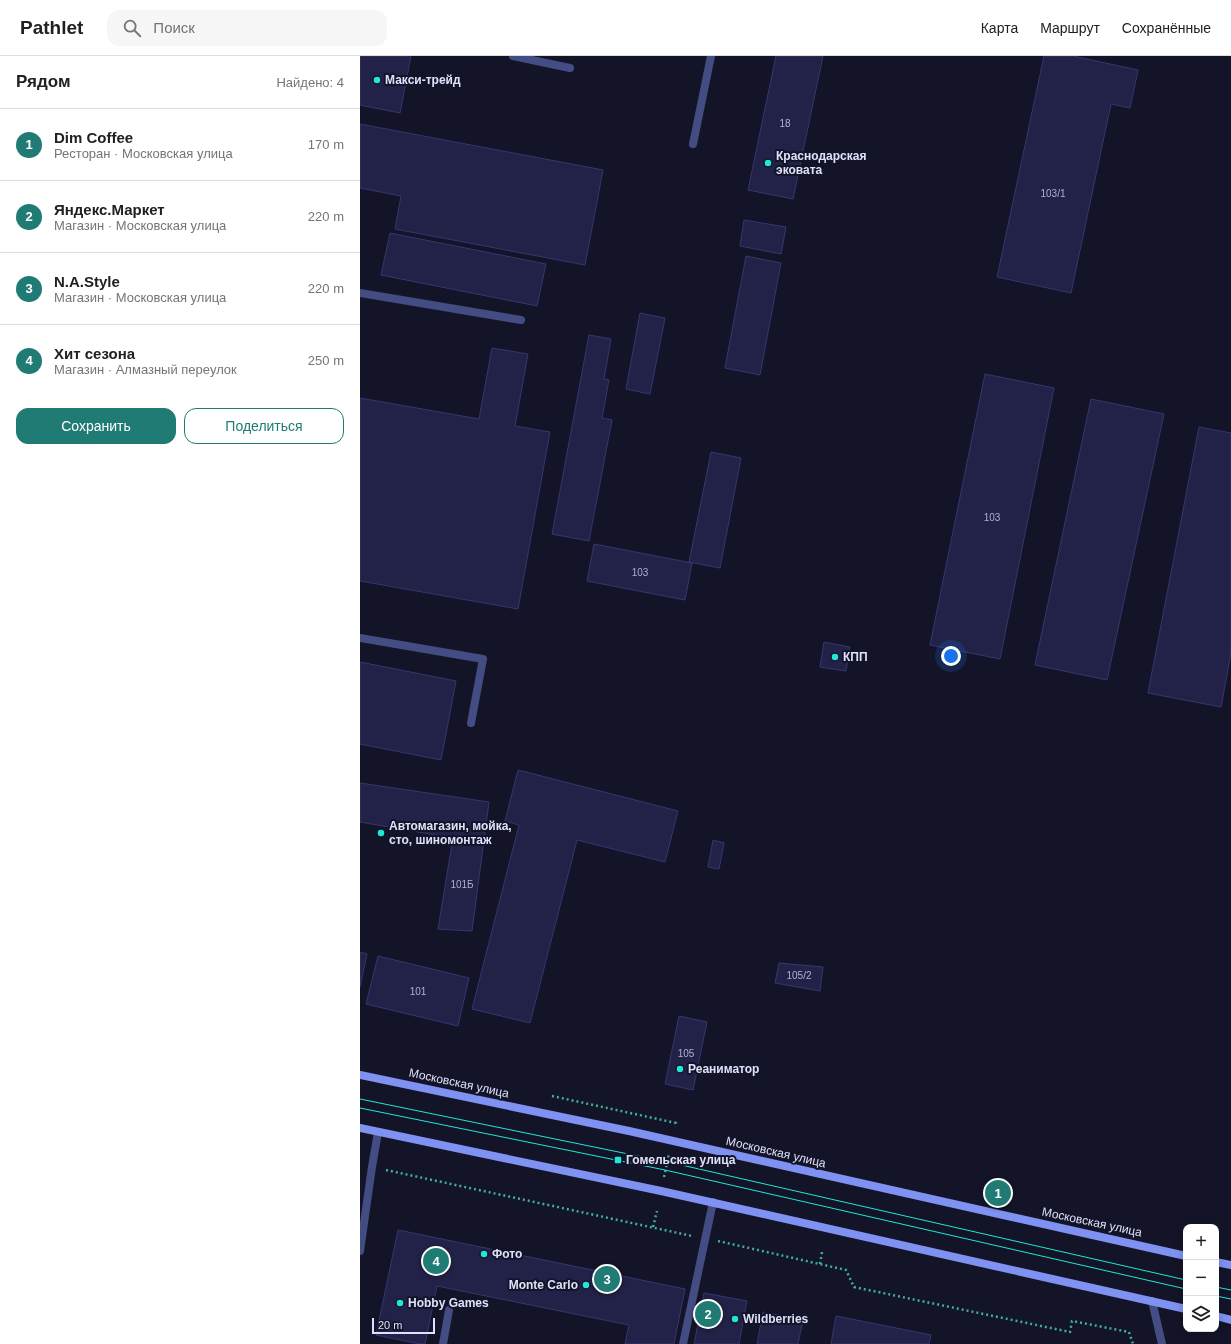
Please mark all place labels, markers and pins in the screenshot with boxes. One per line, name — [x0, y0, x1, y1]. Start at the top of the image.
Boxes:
place label: Макси-трейд — [385, 73, 461, 87]
marker: Макси-трейд — [372, 75, 382, 85]
place label: Краснодарская эковата — [776, 149, 866, 177]
marker: Краснодарская эковата — [763, 158, 773, 168]
place label: КПП — [843, 650, 868, 664]
marker: КПП — [830, 652, 840, 662]
place label: Автомагазин, мойка, сто, шиномонтаж — [389, 819, 512, 847]
marker: Автомагазин, мойка, сто, шиномонтаж — [376, 828, 386, 838]
place label: Реаниматор — [688, 1062, 759, 1076]
marker: Реаниматор — [675, 1064, 685, 1074]
place label: Гомельская улица — [626, 1153, 736, 1167]
marker: Гомельская улица — [613, 1155, 623, 1165]
pin: 1 — [985, 1178, 1011, 1208]
pin: 4 — [423, 1246, 449, 1276]
place label: Фото — [492, 1247, 522, 1261]
marker: Фото — [479, 1249, 489, 1259]
pin: 3 — [594, 1264, 620, 1294]
place label: Monte Carlo — [509, 1278, 578, 1292]
marker: Monte Carlo — [581, 1280, 591, 1290]
place label: Hobby Games — [408, 1296, 489, 1310]
marker: Hobby Games — [395, 1298, 405, 1308]
pin: 2 — [695, 1299, 721, 1329]
place label: Wildberries — [743, 1312, 809, 1326]
marker: Wildberries — [730, 1314, 740, 1324]

